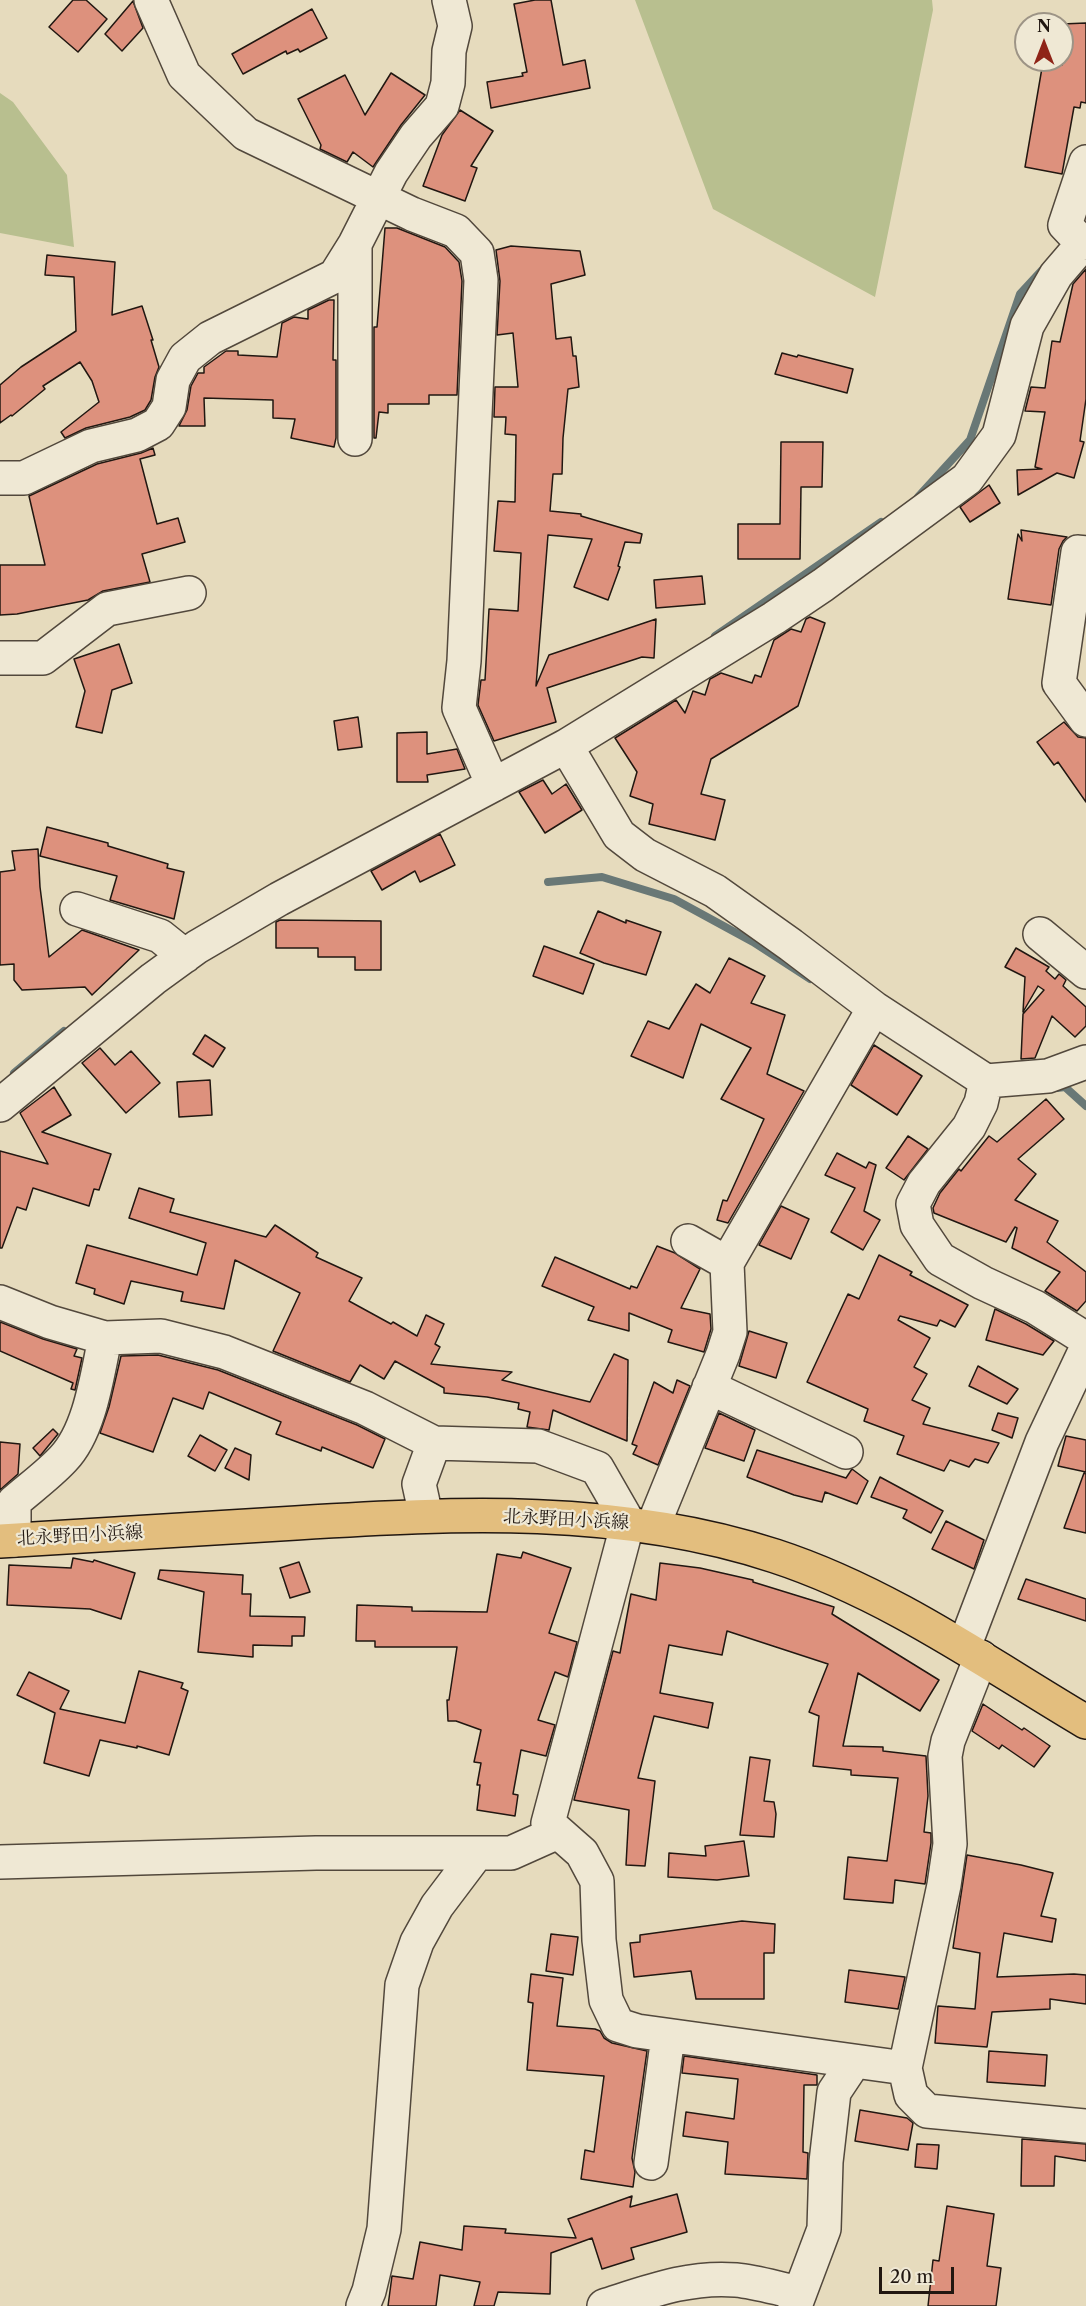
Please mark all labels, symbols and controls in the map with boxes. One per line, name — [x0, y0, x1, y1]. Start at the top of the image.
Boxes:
north arrow — [1014, 12, 1074, 72]
text: N — [1037, 16, 1051, 36]
street label: 北永野田小浜線 — [503, 1506, 629, 1534]
street label: 北永野田小浜線 — [17, 1522, 143, 1550]
scale bar — [882, 2255, 957, 2293]
text: 20 m — [890, 2266, 933, 2288]

